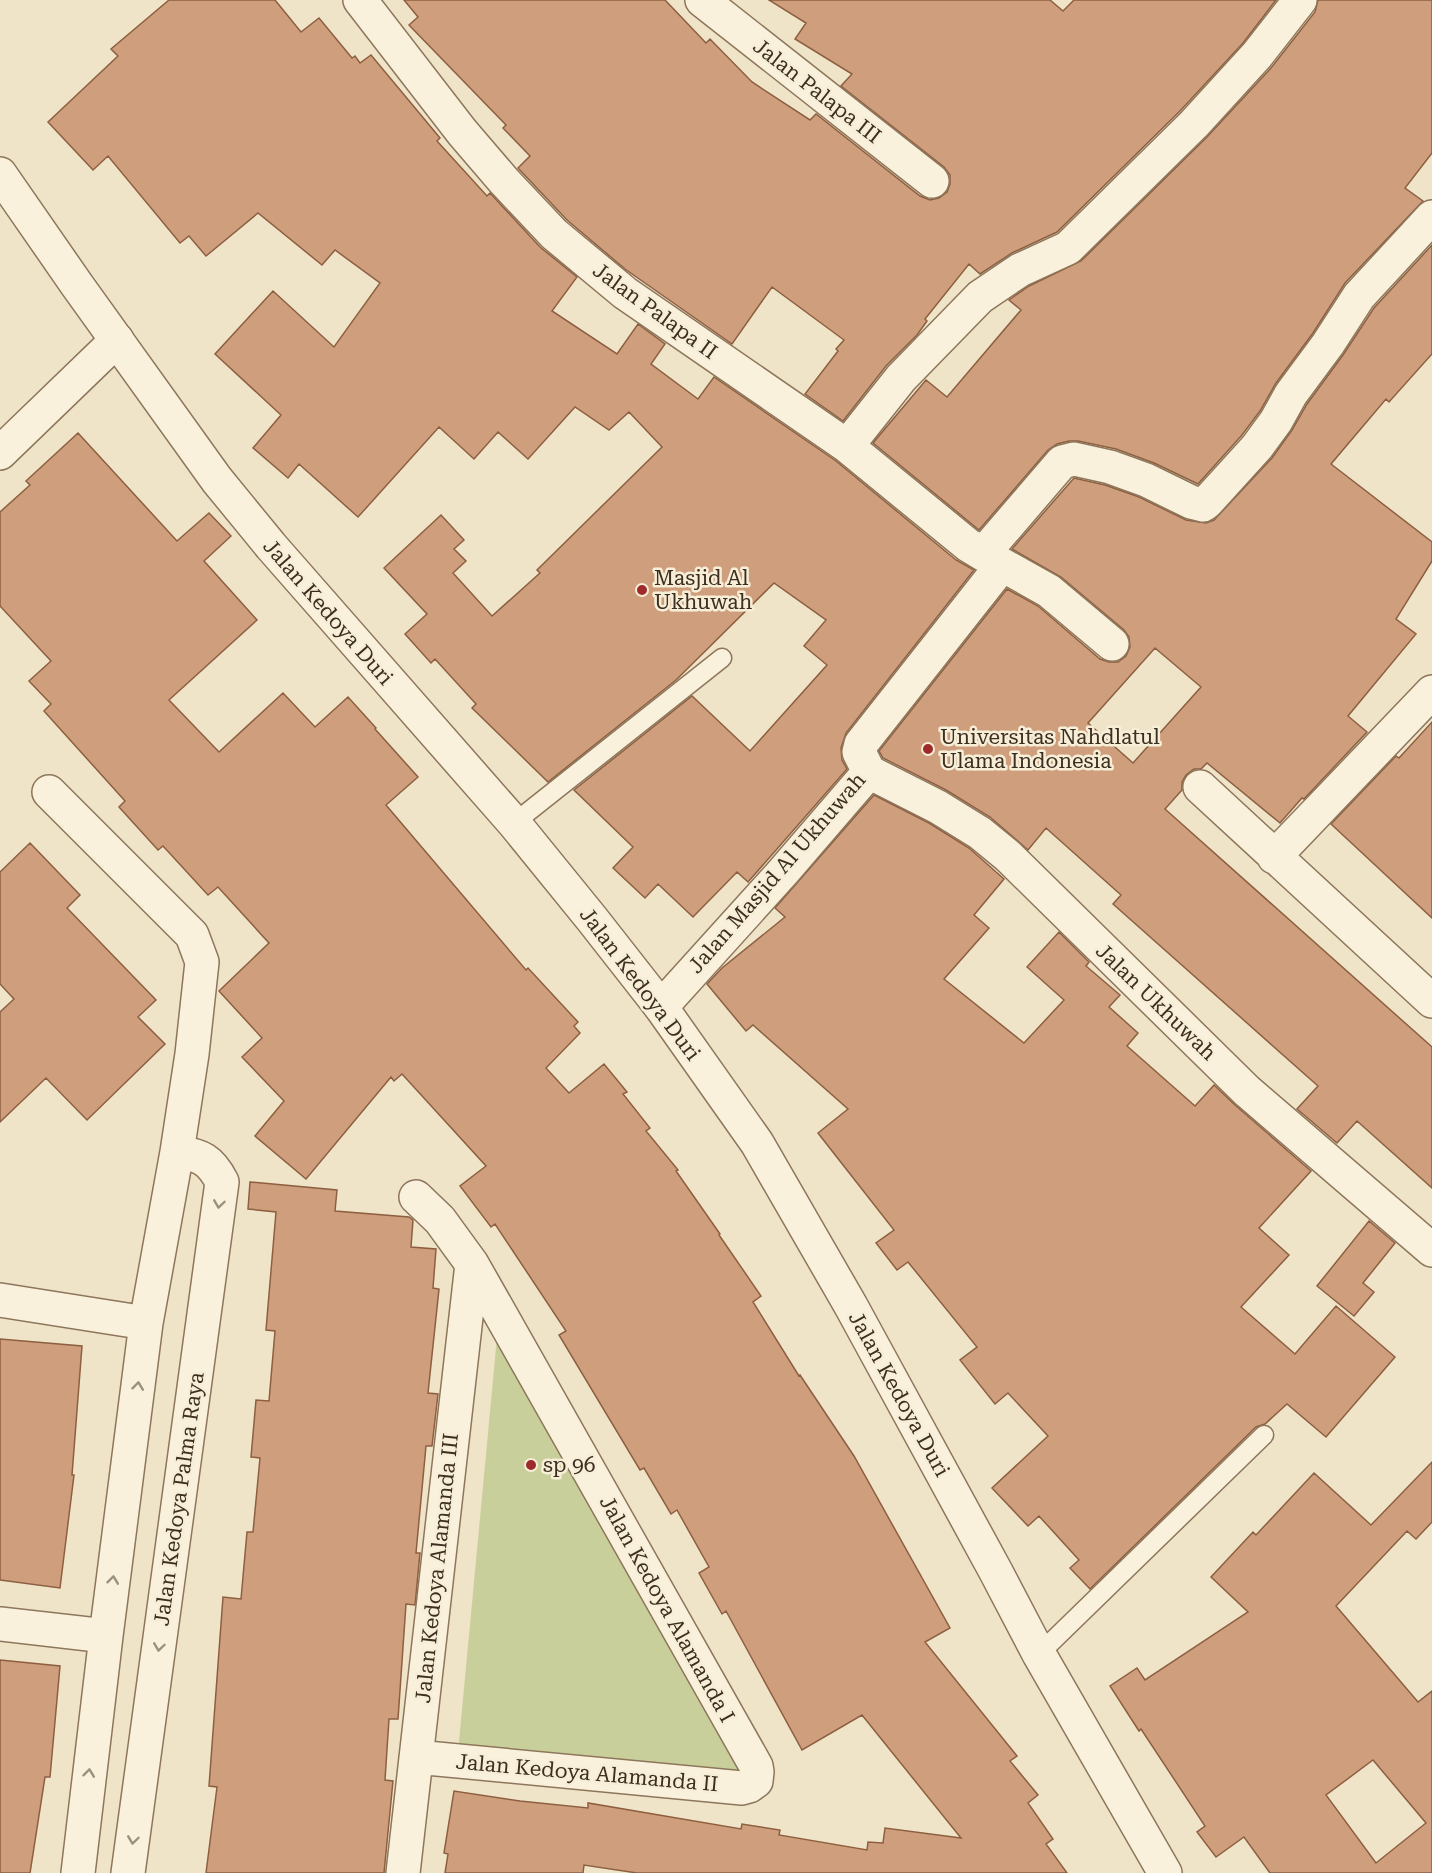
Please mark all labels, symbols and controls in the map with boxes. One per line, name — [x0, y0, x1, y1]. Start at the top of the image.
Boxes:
street label: Jalan Palapa III — [748, 34, 886, 148]
street label: Jalan Palapa II — [588, 258, 722, 364]
street label: Jalan Kedoya Duri — [258, 534, 398, 690]
place label: Masjid Al Ukhuwah — [654, 566, 753, 614]
marker: Masjid Al Ukhuwah — [635, 583, 649, 597]
place label: Universitas Nahdlatul Ulama Indonesia — [940, 725, 1160, 773]
marker: Universitas Nahdlatul Ulama Indonesia — [921, 742, 935, 756]
street label: Jalan Masjid Al Ukhuwah — [684, 768, 871, 978]
street label: Jalan Kedoya Duri — [575, 903, 706, 1065]
street label: Jalan Ukhuwah — [1091, 939, 1221, 1066]
one-way arrow — [213, 1199, 226, 1208]
street label: Jalan Kedoya Duri — [844, 1307, 955, 1481]
street label: Jalan Kedoya Palma Raya — [149, 1370, 209, 1627]
one-way arrow — [131, 1382, 143, 1391]
street label: Jalan Kedoya Alamanda III — [411, 1432, 463, 1704]
place label: sp 96 — [543, 1453, 595, 1477]
marker: sp 96 — [524, 1458, 538, 1472]
street label: Jalan Kedoya Alamanda I — [595, 1491, 739, 1727]
one-way arrow — [106, 1575, 118, 1584]
one-way arrow — [153, 1642, 166, 1651]
street label: Jalan Kedoya Alamanda II — [455, 1750, 719, 1796]
one-way arrow — [83, 1769, 95, 1778]
one-way arrow — [127, 1835, 139, 1844]

